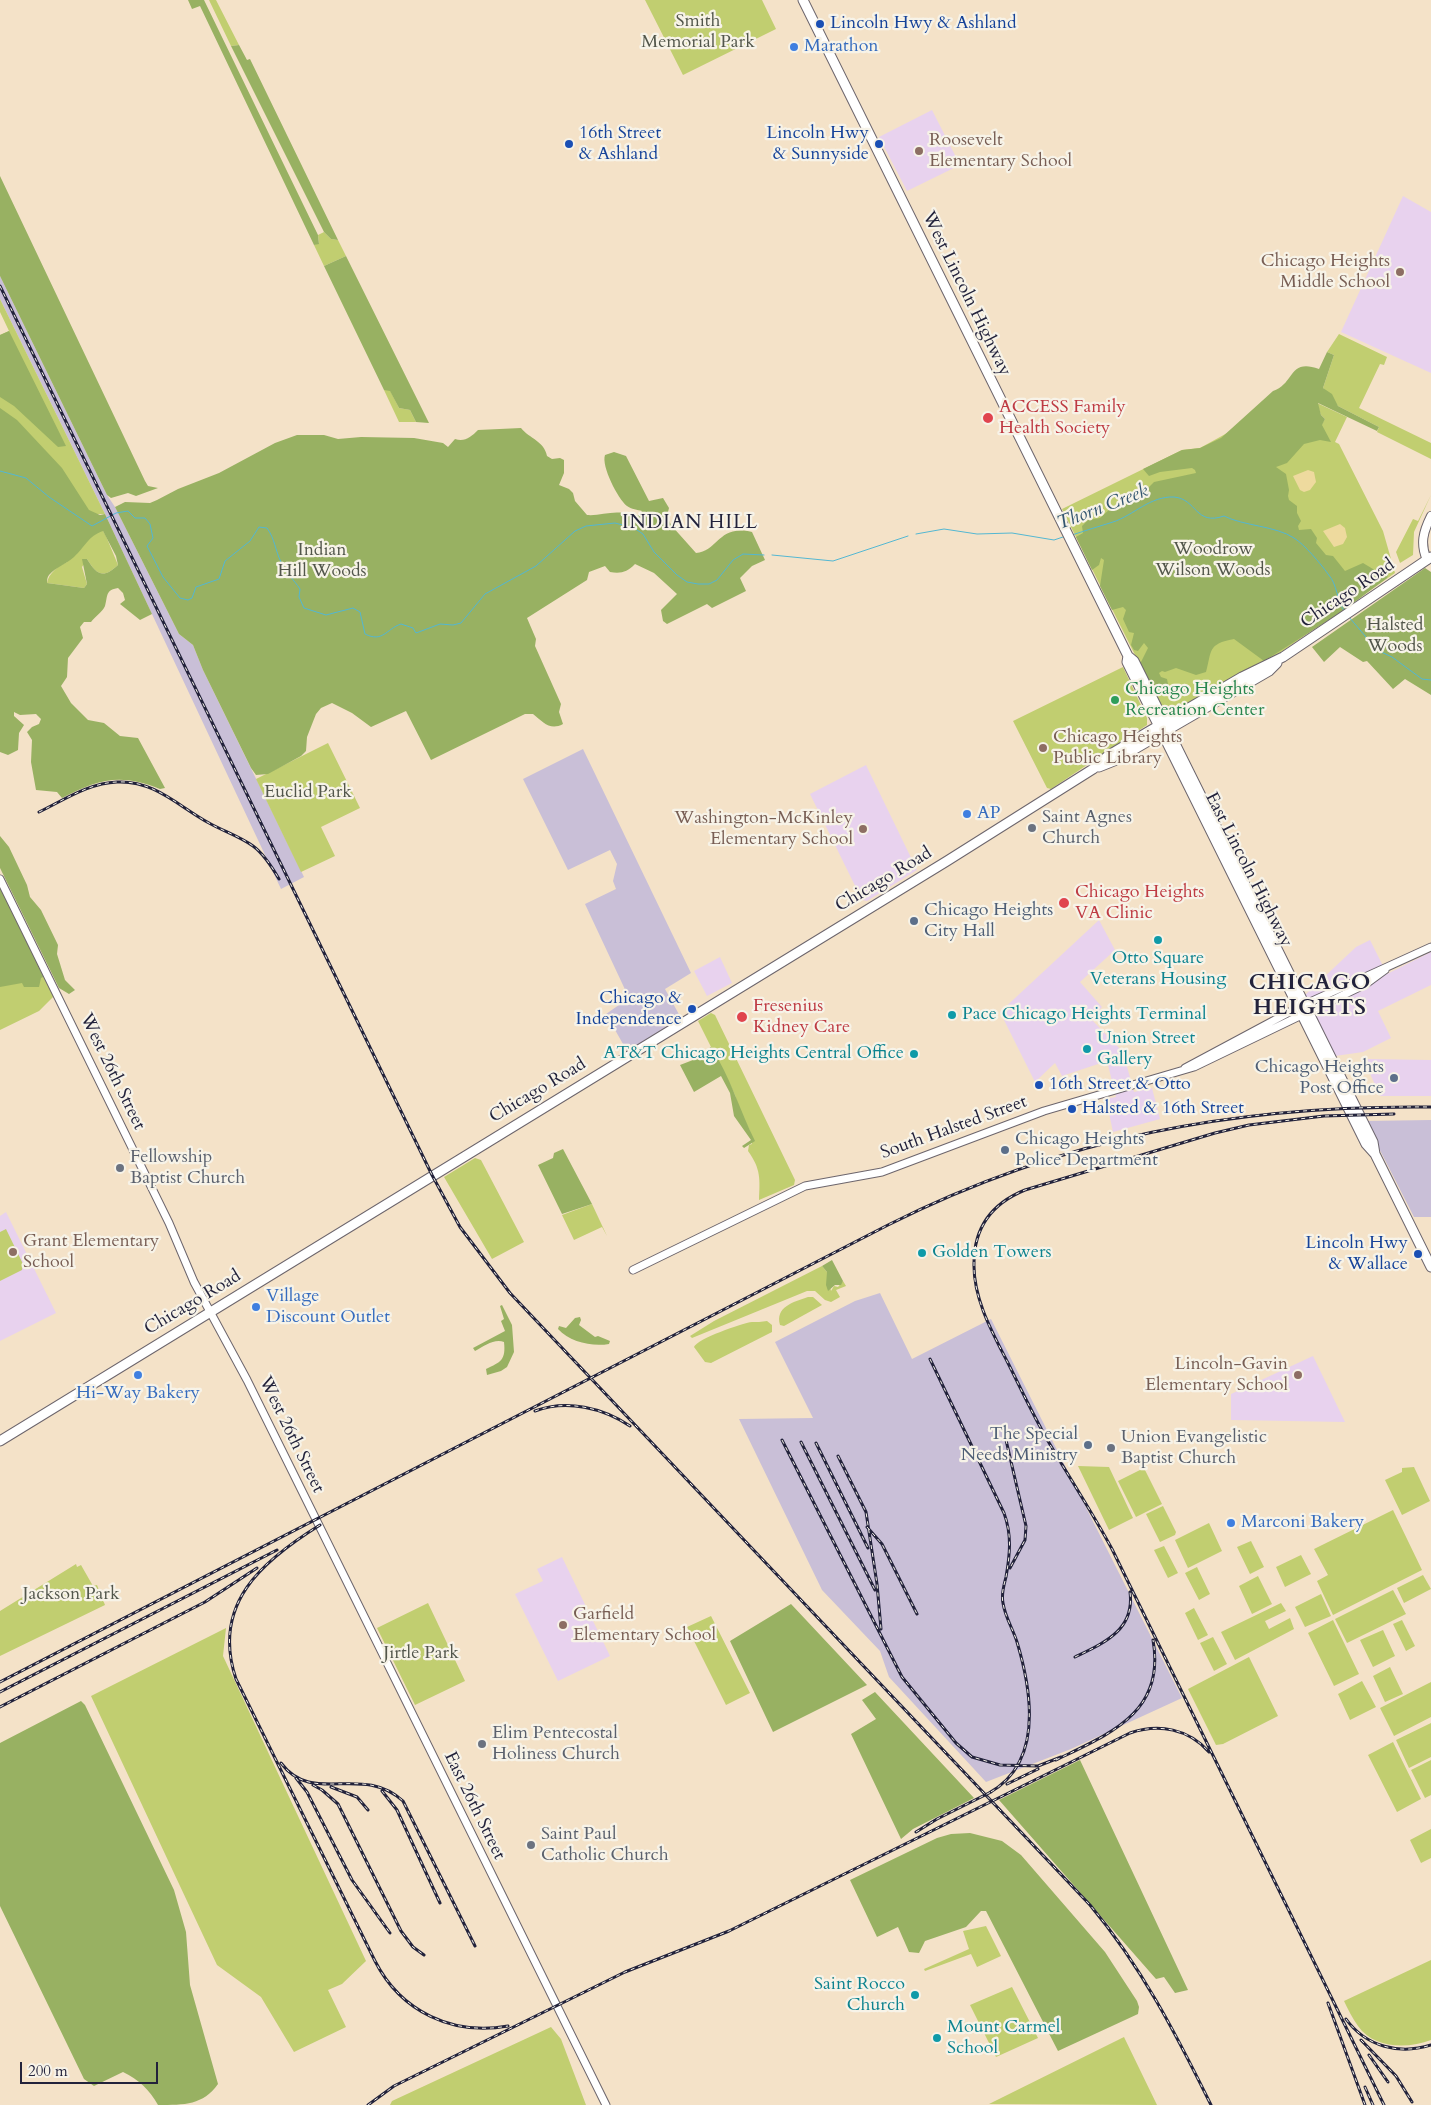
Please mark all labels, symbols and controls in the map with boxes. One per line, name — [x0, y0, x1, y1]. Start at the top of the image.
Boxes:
park label: Smith Memorial Park — [641, 11, 755, 54]
place label: Lincoln Hwy & Ashland — [830, 13, 1017, 35]
marker: Lincoln Hwy & Ashland — [814, 18, 826, 30]
place label: Marathon — [804, 36, 879, 58]
marker: Marathon — [788, 41, 800, 53]
place label: 16th Street & Ashland — [579, 123, 661, 166]
place label: Lincoln Hwy & Sunnyside — [766, 123, 869, 166]
place label: Roosevelt Elementary School — [929, 130, 1072, 172]
marker: 16th Street & Ashland — [563, 138, 575, 150]
marker: Lincoln Hwy & Sunnyside — [873, 138, 885, 150]
marker: Roosevelt Elementary School — [913, 145, 925, 157]
street label: West Lincoln Highway — [917, 208, 1015, 380]
place label: Chicago Heights Middle School — [1261, 251, 1390, 294]
marker: Chicago Heights Middle School — [1394, 266, 1406, 278]
place label: ACCESS Family Health Society — [999, 397, 1126, 439]
marker: ACCESS Family Health Society — [981, 411, 995, 425]
water label: Thorn Creek — [1054, 480, 1152, 536]
district label: INDIAN HILL — [621, 513, 759, 535]
park label: Woodrow Wilson Woods — [1155, 539, 1271, 582]
park label: Indian Hill Woods — [277, 540, 367, 582]
street label: Chicago Road — [1297, 555, 1399, 633]
park label: Halsted Woods — [1367, 615, 1423, 658]
place label: Chicago Heights Recreation Center — [1125, 679, 1265, 722]
marker: Chicago Heights Recreation Center — [1109, 694, 1121, 706]
place label: Chicago Heights Public Library — [1053, 727, 1182, 770]
marker: Chicago Heights Public Library — [1037, 742, 1049, 754]
park label: Euclid Park — [264, 782, 352, 804]
street label: East Lincoln Highway — [1200, 789, 1296, 951]
place label: AP — [977, 803, 1000, 825]
place label: Saint Agnes Church — [1042, 807, 1132, 850]
place label: Washington-McKinley Elementary School — [674, 808, 853, 851]
marker: AP — [961, 808, 973, 820]
marker: Saint Agnes Church — [1026, 822, 1038, 834]
marker: Washington-McKinley Elementary School — [857, 823, 869, 835]
street label: Chicago Road — [832, 843, 936, 917]
place label: Chicago Heights VA Clinic — [1075, 882, 1204, 924]
marker: Chicago Heights VA Clinic — [1057, 896, 1071, 910]
place label: Chicago Heights City Hall — [924, 900, 1053, 942]
marker: Chicago Heights City Hall — [908, 915, 920, 927]
marker: Otto Square Veterans Housing — [1152, 934, 1164, 946]
place label: Otto Square Veterans Housing — [1090, 948, 1226, 991]
district label: CHICAGO HEIGHTS — [1248, 971, 1372, 1022]
place label: Chicago & Independence — [576, 988, 682, 1030]
place label: Fresenius Kidney Care — [753, 996, 850, 1038]
marker: Chicago & Independence — [686, 1003, 698, 1015]
place label: Pace Chicago Heights Terminal — [962, 1004, 1207, 1026]
marker: Pace Chicago Heights Terminal — [946, 1009, 958, 1021]
street label: West 26th Street — [75, 1010, 149, 1134]
marker: Fresenius Kidney Care — [735, 1010, 749, 1024]
place label: Union Street Gallery — [1097, 1028, 1195, 1070]
place label: AT&T Chicago Heights Central Office — [603, 1043, 904, 1065]
marker: Union Street Gallery — [1081, 1043, 1093, 1055]
marker: AT&T Chicago Heights Central Office — [908, 1048, 920, 1060]
street label: Chicago Road — [486, 1054, 590, 1128]
place label: Chicago Heights Post Office — [1255, 1057, 1384, 1100]
marker: Chicago Heights Post Office — [1388, 1072, 1400, 1084]
place label: 16th Street & Otto — [1049, 1074, 1191, 1096]
marker: 16th Street & Otto — [1033, 1079, 1045, 1091]
street label: South Halsted Street — [878, 1092, 1030, 1164]
place label: Halsted & 16th Street — [1082, 1098, 1244, 1120]
marker: Halsted & 16th Street — [1066, 1103, 1078, 1115]
place label: Chicago Heights Police Department — [1015, 1129, 1158, 1172]
marker: Chicago Heights Police Department — [999, 1144, 1011, 1156]
place label: Fellowship Baptist Church — [130, 1147, 245, 1190]
marker: Fellowship Baptist Church — [114, 1162, 126, 1174]
place label: Grant Elementary School — [23, 1231, 159, 1274]
place label: Lincoln Hwy & Wallace — [1305, 1233, 1408, 1276]
place label: Golden Towers — [932, 1242, 1051, 1264]
marker: Grant Elementary School — [7, 1246, 19, 1258]
marker: Golden Towers — [916, 1247, 928, 1259]
marker: Lincoln Hwy & Wallace — [1412, 1248, 1424, 1260]
street label: Chicago Road — [141, 1266, 245, 1340]
place label: Village Discount Outlet — [266, 1286, 390, 1328]
marker: Village Discount Outlet — [250, 1301, 262, 1313]
place label: Lincoln-Gavin Elementary School — [1145, 1354, 1288, 1396]
marker: Hi-Way Bakery — [132, 1369, 144, 1381]
marker: Lincoln-Gavin Elementary School — [1292, 1369, 1304, 1381]
street label: West 26th Street — [254, 1373, 328, 1497]
place label: Hi-Way Bakery — [76, 1383, 200, 1405]
place label: The Special Needs Ministry — [961, 1424, 1078, 1466]
place label: Union Evangelistic Baptist Church — [1121, 1427, 1267, 1470]
marker: The Special Needs Ministry — [1082, 1439, 1094, 1451]
marker: Union Evangelistic Baptist Church — [1105, 1442, 1117, 1454]
place label: Marconi Bakery — [1241, 1512, 1364, 1534]
marker: Marconi Bakery — [1225, 1517, 1237, 1529]
park label: Jackson Park — [22, 1584, 120, 1606]
place label: Garfield Elementary School — [573, 1604, 716, 1646]
marker: Garfield Elementary School — [557, 1619, 569, 1631]
park label: Jirtle Park — [383, 1643, 459, 1665]
place label: Elim Pentecostal Holiness Church — [492, 1723, 620, 1766]
marker: Elim Pentecostal Holiness Church — [476, 1738, 488, 1750]
street label: East 26th Street — [439, 1748, 509, 1864]
place label: Saint Paul Catholic Church — [541, 1824, 669, 1866]
marker: Saint Paul Catholic Church — [525, 1839, 537, 1851]
place label: Saint Rocco Church — [814, 1974, 905, 2016]
marker: Saint Rocco Church — [909, 1989, 921, 2001]
place label: Mount Carmel School — [947, 2017, 1060, 2060]
marker: Mount Carmel School — [931, 2032, 943, 2044]
scale bar — [22, 2052, 160, 2084]
text: 200 m — [28, 2061, 68, 2081]

